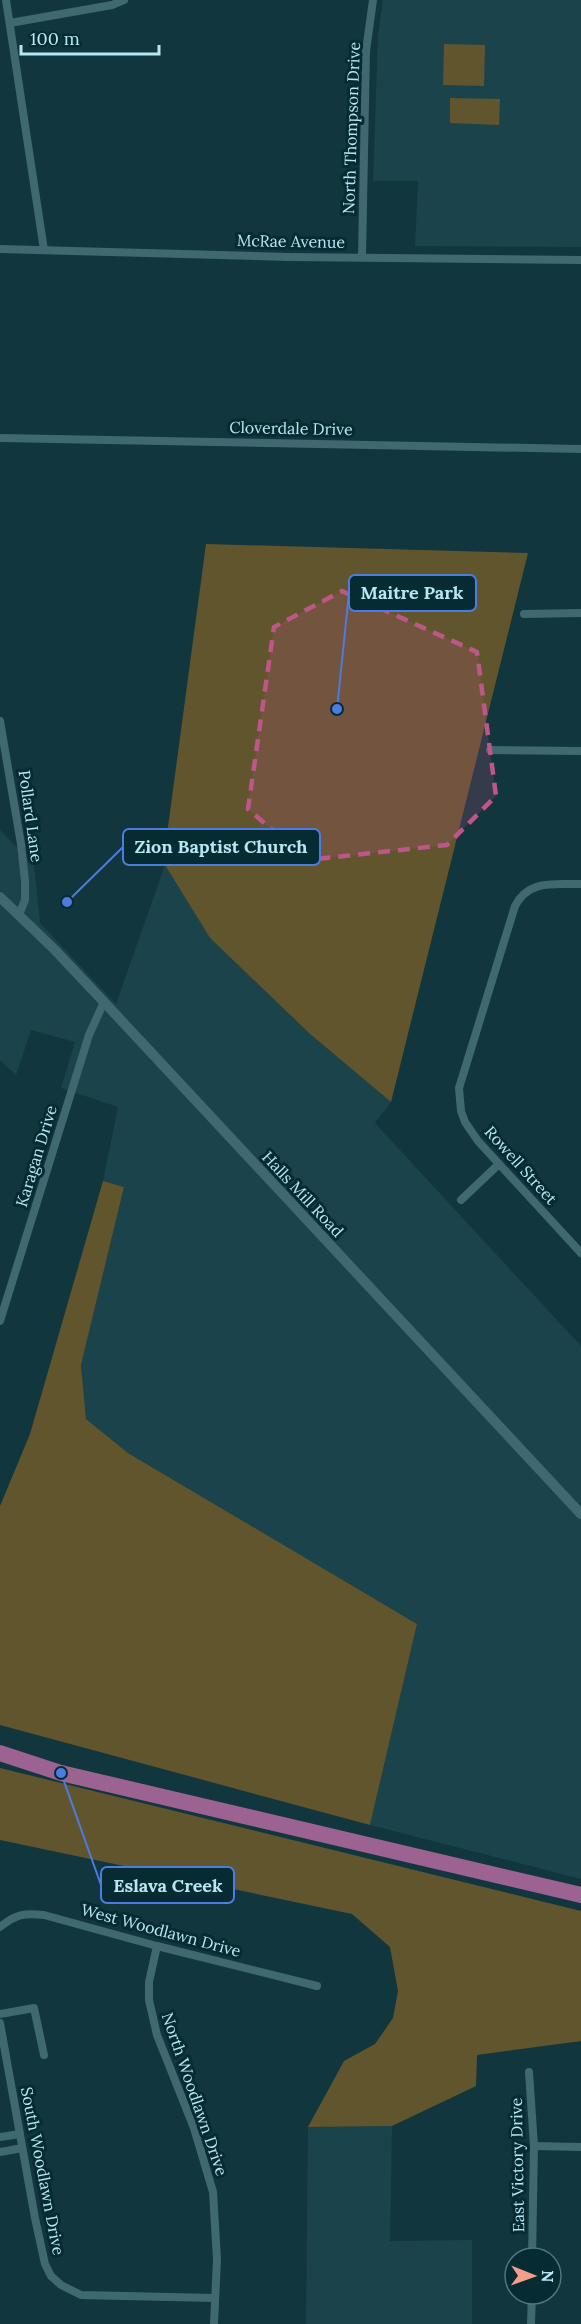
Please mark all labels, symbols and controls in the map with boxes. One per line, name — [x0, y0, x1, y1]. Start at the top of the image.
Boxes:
scale bar — [21, 18, 159, 56]
text: 100 m — [30, 27, 80, 50]
street label: North Thompson Drive — [338, 41, 364, 214]
street label: McRae Avenue — [237, 230, 346, 252]
street label: Cloverdale Drive — [229, 417, 353, 439]
callout: Maitre Park — [349, 575, 476, 611]
text: Maitre Park — [361, 581, 464, 604]
street label: Pollard Lane — [15, 769, 47, 864]
callout: Zion Baptist Church — [123, 829, 320, 865]
text: Zion Baptist Church — [135, 835, 307, 858]
street label: Karagan Drive — [11, 1102, 61, 1209]
street label: Rowell Street — [481, 1122, 562, 1209]
street label: Halls Mill Road — [258, 1147, 348, 1241]
callout: Eslava Creek — [101, 1867, 234, 1903]
text: Eslava Creek — [113, 1874, 223, 1897]
street label: West Woodlawn Drive — [79, 1899, 243, 1961]
street label: North Woodlawn Drive — [158, 2010, 232, 2178]
street label: South Woodlawn Drive — [17, 2085, 69, 2257]
street label: East Victory Drive — [506, 2097, 528, 2232]
north arrow — [503, 2246, 563, 2306]
text: N — [538, 2270, 558, 2283]

